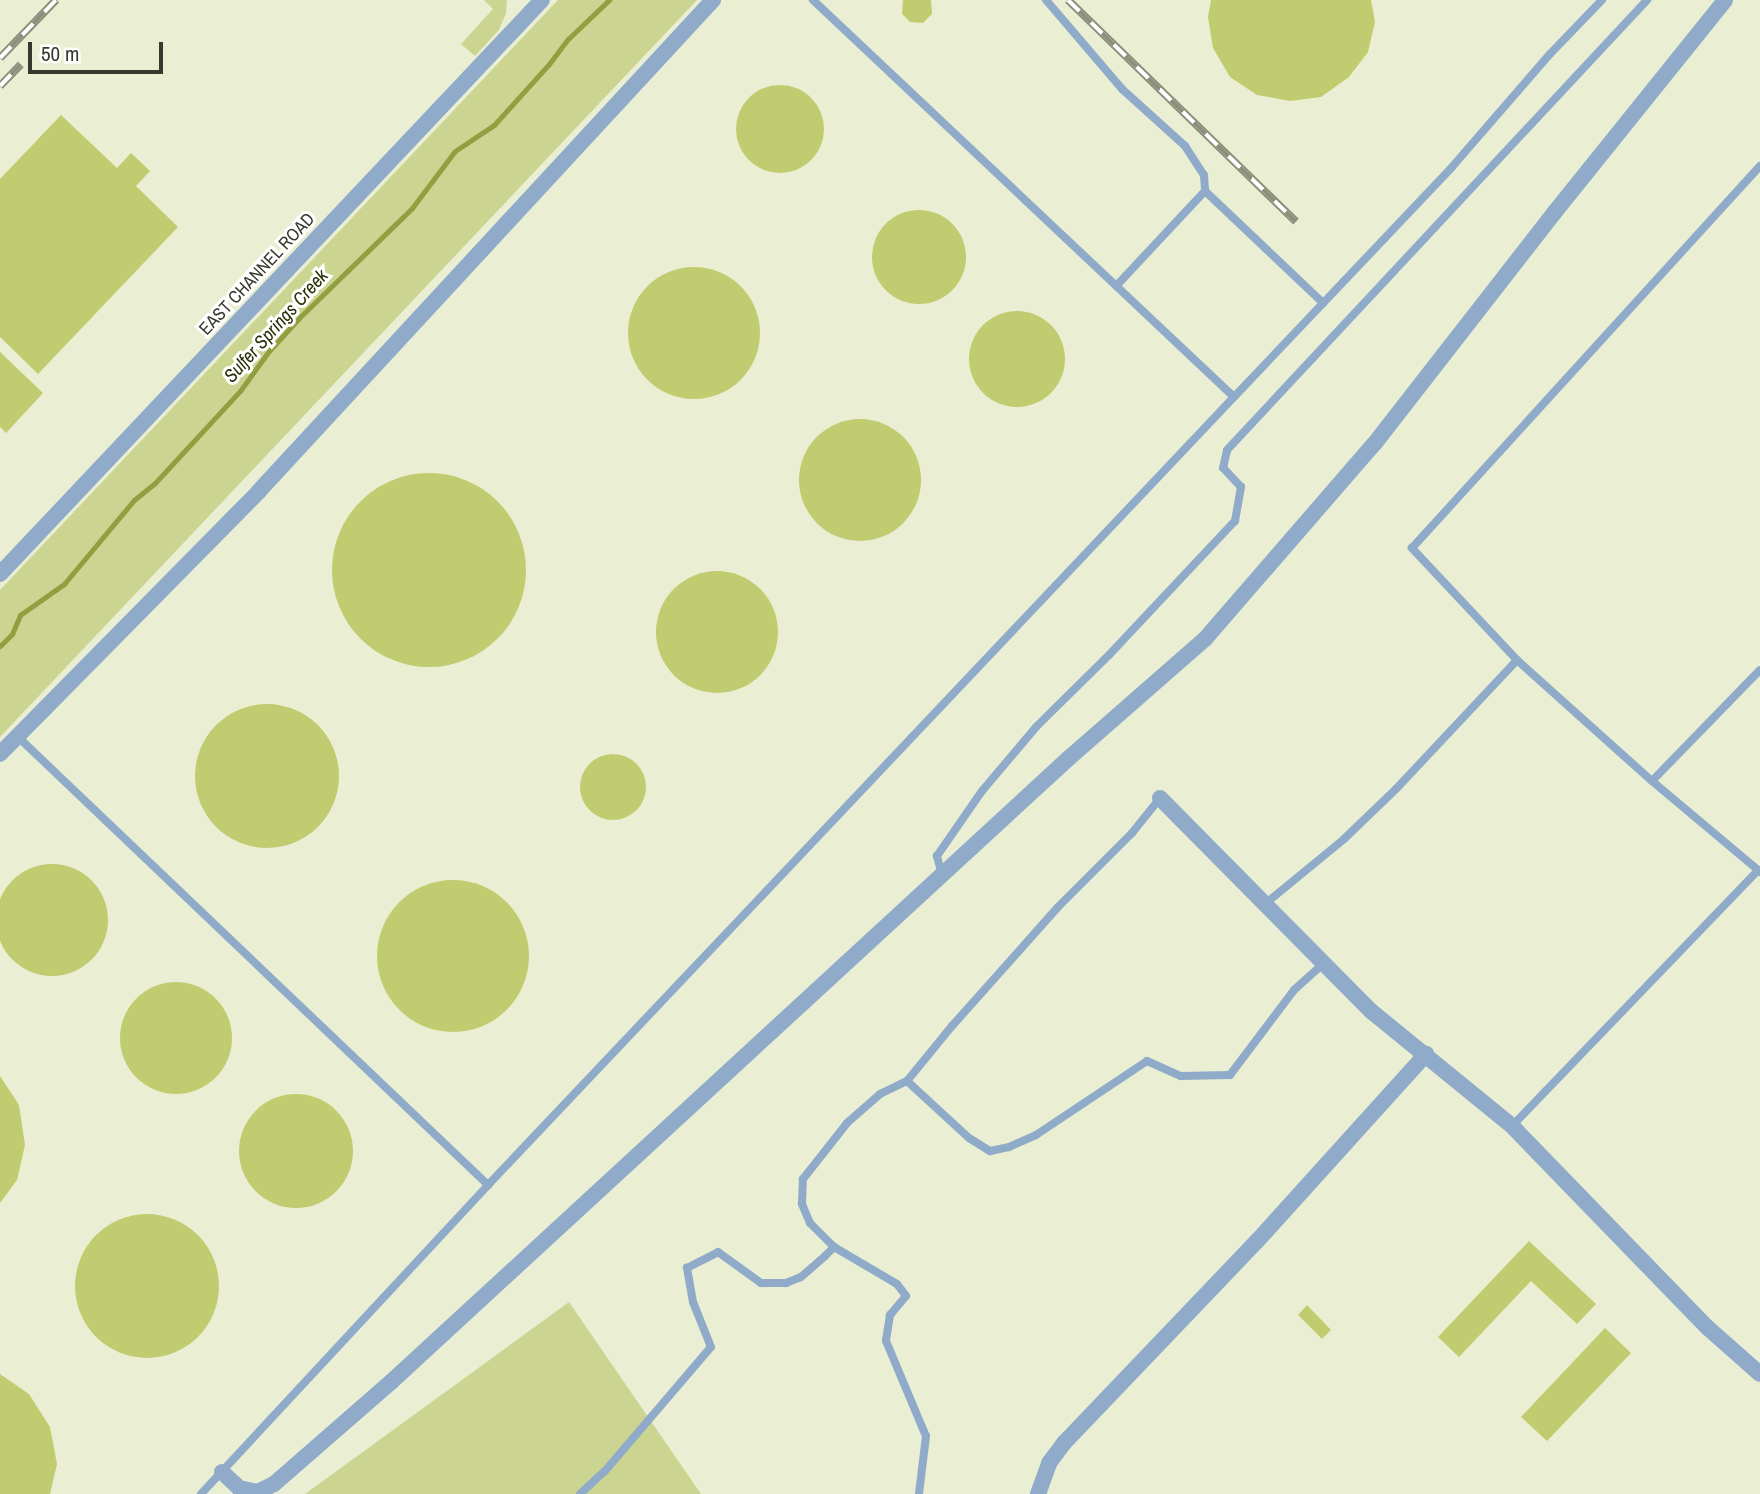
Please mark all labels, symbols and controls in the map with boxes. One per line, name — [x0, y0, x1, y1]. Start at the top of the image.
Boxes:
scale bar — [32, 28, 166, 72]
text: 50 m — [41, 39, 79, 68]
street label: EAST CHANNEL ROAD — [195, 208, 319, 340]
water label: Sulfer Springs Creek — [219, 265, 333, 387]

